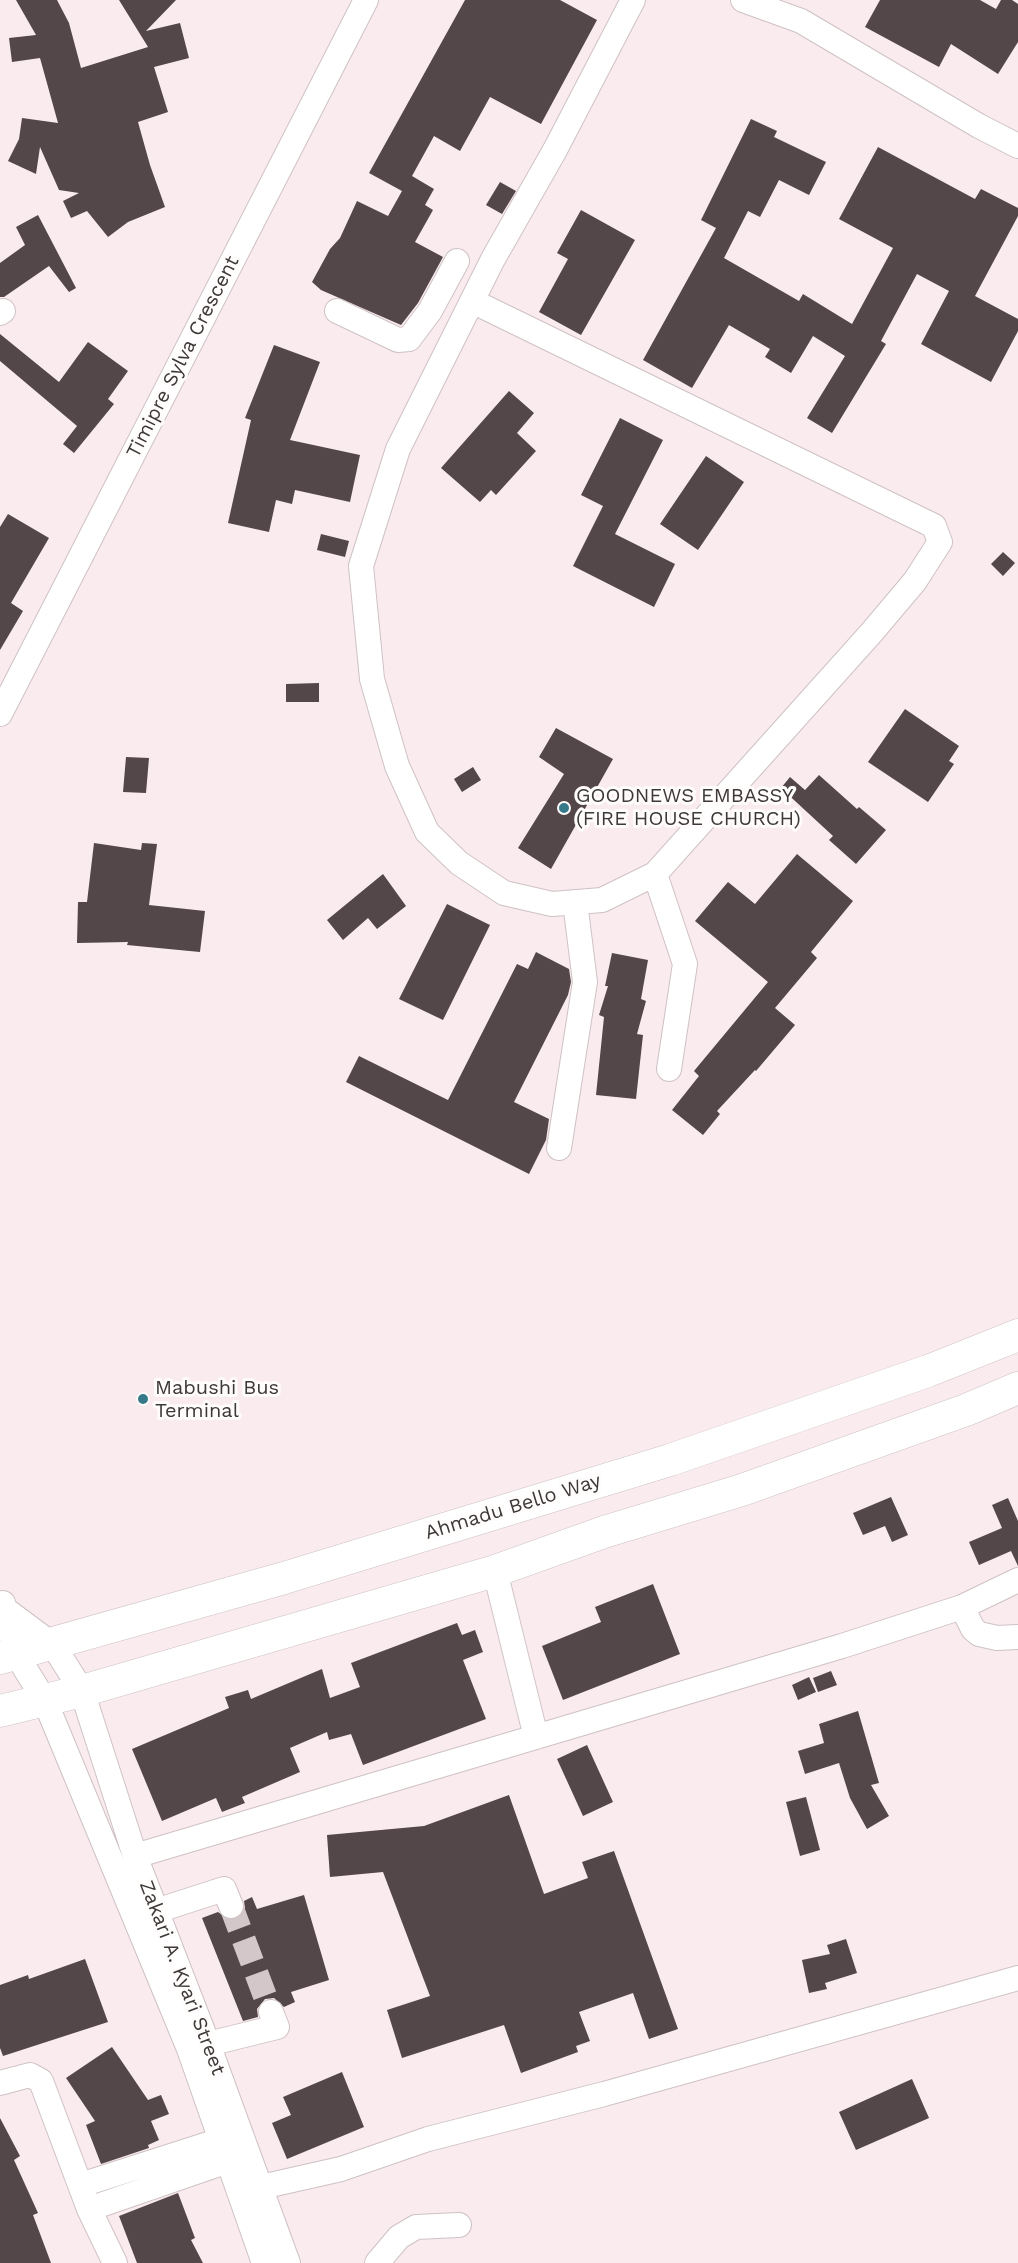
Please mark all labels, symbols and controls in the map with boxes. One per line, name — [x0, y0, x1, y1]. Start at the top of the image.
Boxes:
street label: Timipre Sylva Crescent — [122, 252, 244, 462]
place label: GOODNEWS EMBASSY (FIRE HOUSE CHURCH) — [576, 784, 801, 831]
marker: GOODNEWS EMBASSY (FIRE HOUSE CHURCH) — [557, 801, 571, 815]
place label: Mabushi Bus Terminal — [155, 1376, 279, 1423]
marker: Mabushi Bus Terminal — [136, 1392, 150, 1406]
street label: Ahmadu Bello Way — [422, 1469, 604, 1545]
street label: Zakari A. Kyari Street — [134, 1877, 230, 2079]

